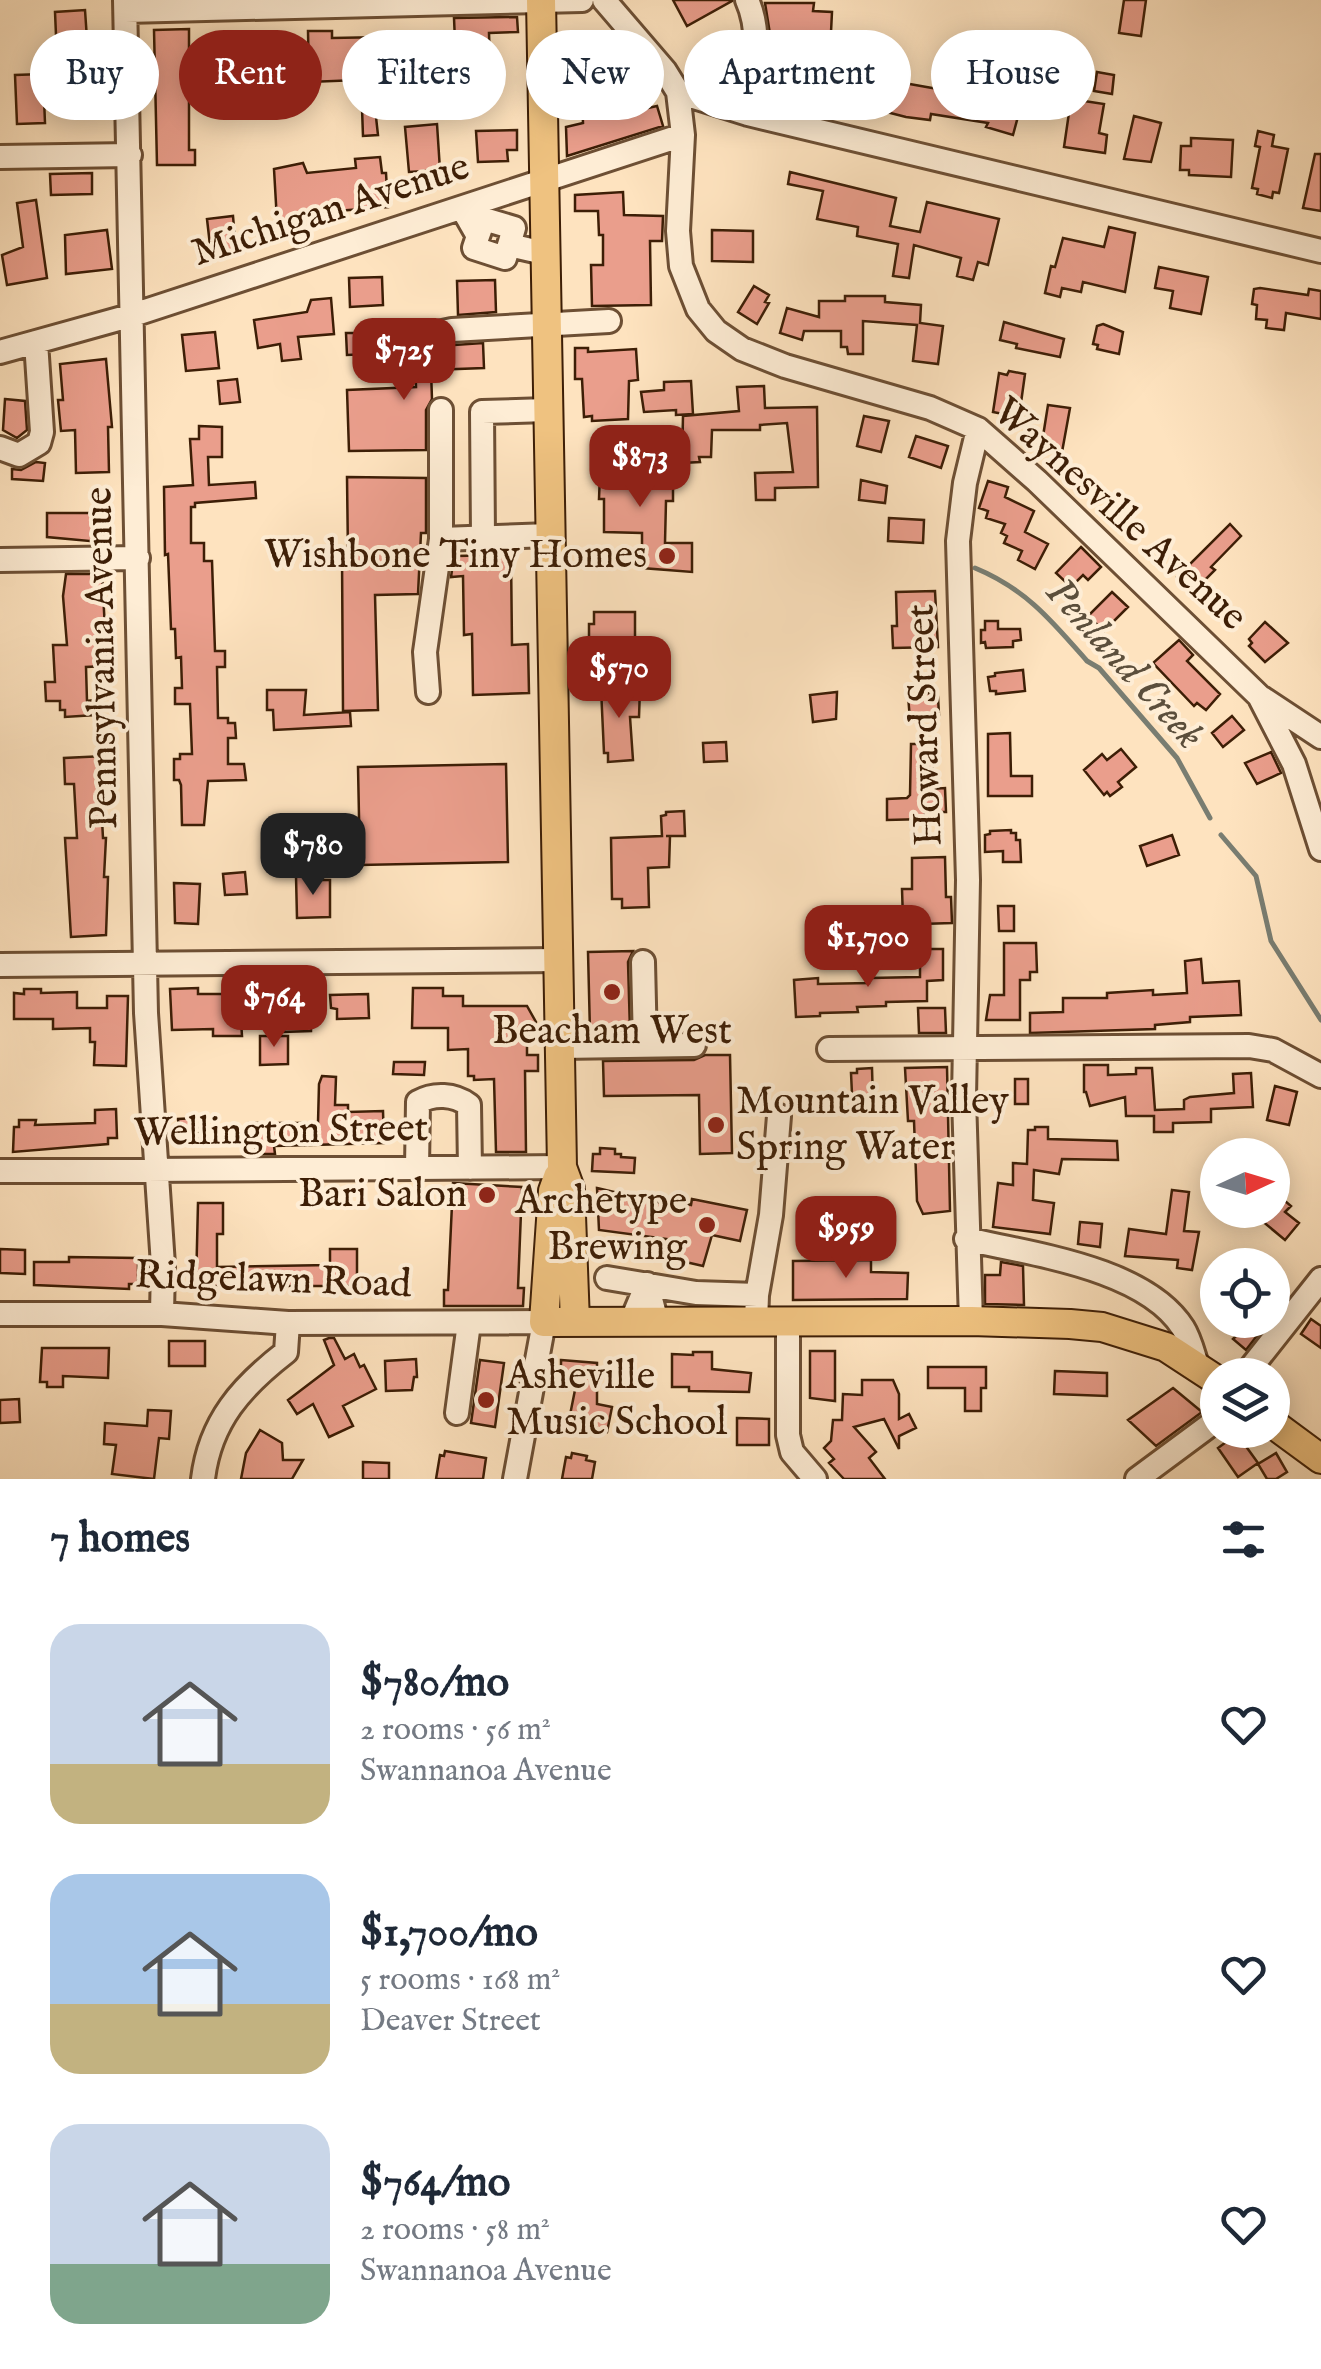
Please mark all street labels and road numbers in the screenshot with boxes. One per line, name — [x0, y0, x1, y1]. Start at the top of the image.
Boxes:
street label: Michigan Avenue — [186, 142, 476, 280]
street label: Waynesville Avenue — [981, 387, 1257, 643]
street label: Pennsylvania Avenue — [75, 486, 131, 830]
street label: Howard Street — [896, 603, 956, 847]
street label: Wellington Street — [133, 1104, 429, 1160]
street label: Ridgelawn Road — [134, 1251, 413, 1311]

